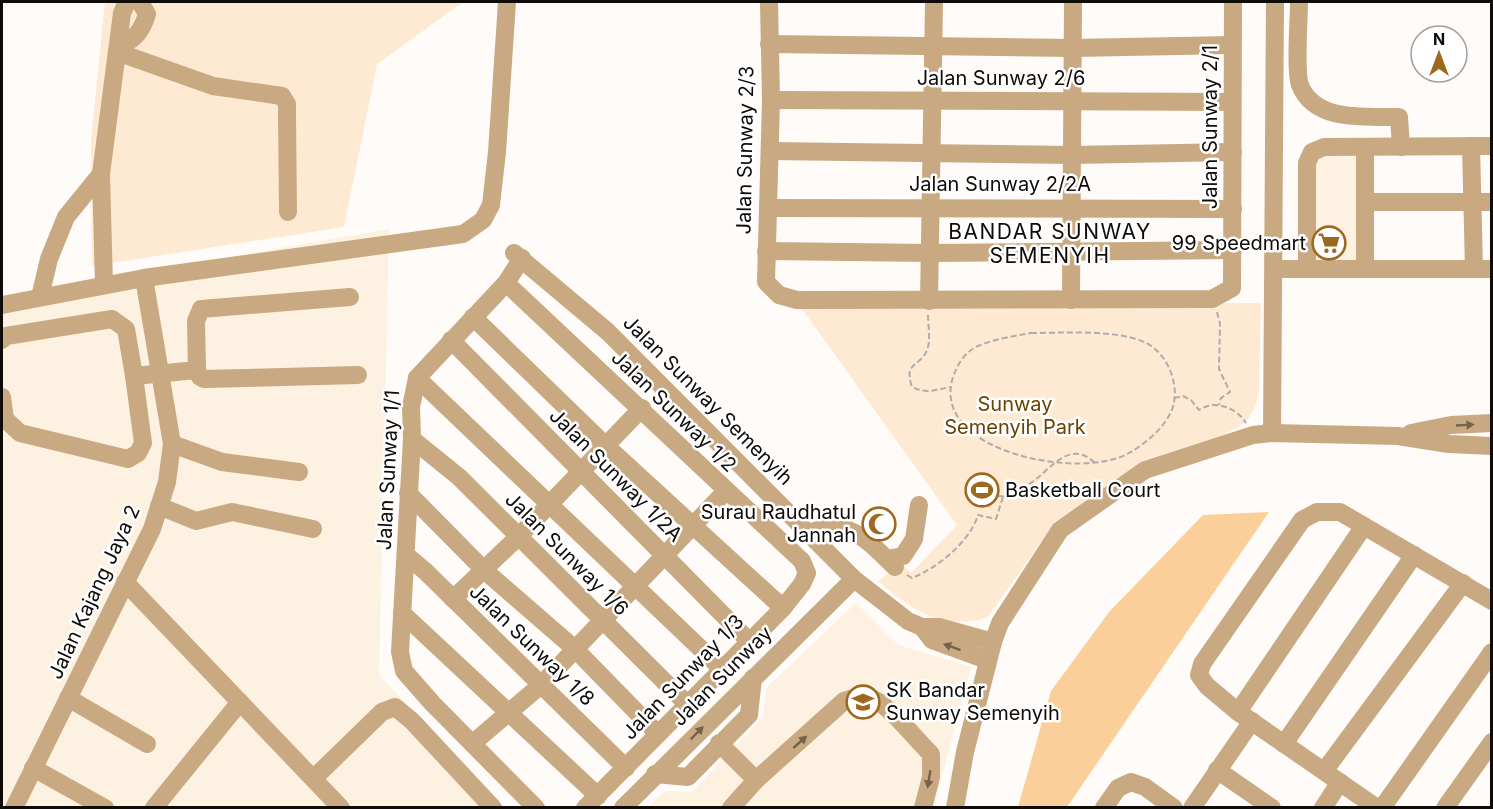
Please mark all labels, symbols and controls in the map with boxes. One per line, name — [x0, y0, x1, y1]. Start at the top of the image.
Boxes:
north arrow — [1409, 24, 1469, 84]
text: N — [1433, 29, 1445, 49]
street label: Jalan Sunway 2/1 — [1198, 45, 1222, 209]
street label: Jalan Sunway 2/3 — [732, 66, 758, 234]
street label: Jalan Sunway 2/6 — [917, 66, 1085, 90]
street label: Jalan Sunway 2/2A — [909, 172, 1091, 196]
district label: BANDAR SUNWAY SEMENYIH — [948, 219, 1152, 268]
supermarket icon: 99 Speedmart — [1311, 225, 1347, 261]
place label: 99 Speedmart — [1172, 231, 1306, 255]
street label: Jalan Sunway Semenyih — [618, 310, 798, 490]
street label: Jalan Sunway 1/2 — [607, 345, 741, 477]
street label: Jalan Sunway 1/1 — [372, 389, 404, 551]
park label: Sunway Semenyih Park — [944, 392, 1086, 439]
street label: Jalan Sunway 1/2A — [545, 404, 688, 547]
one-way arrow — [1456, 420, 1475, 429]
sports icon: Basketball Court — [964, 472, 1000, 508]
place label: Basketball Court — [1005, 478, 1161, 502]
street label: Jalan Sunway 1/6 — [500, 487, 634, 621]
place label: Surau Raudhatul Jannah — [701, 500, 856, 547]
street label: Jalan Kajang Jaya 2 — [43, 501, 145, 683]
mosque icon: Surau Raudhatul Jannah — [861, 506, 897, 542]
street label: Jalan Sunway 1/8 — [464, 579, 600, 711]
street label: Jalan Sunway 1/3 — [617, 609, 749, 745]
street label: Jalan Sunway — [667, 621, 777, 731]
one-way arrow — [943, 642, 961, 652]
place label: SK Bandar Sunway Semenyih — [886, 678, 1060, 725]
school or university icon: SK Bandar Sunway Semenyih — [845, 684, 881, 720]
one-way arrow — [690, 725, 704, 740]
one-way arrow — [792, 736, 807, 749]
one-way arrow — [925, 770, 934, 789]

